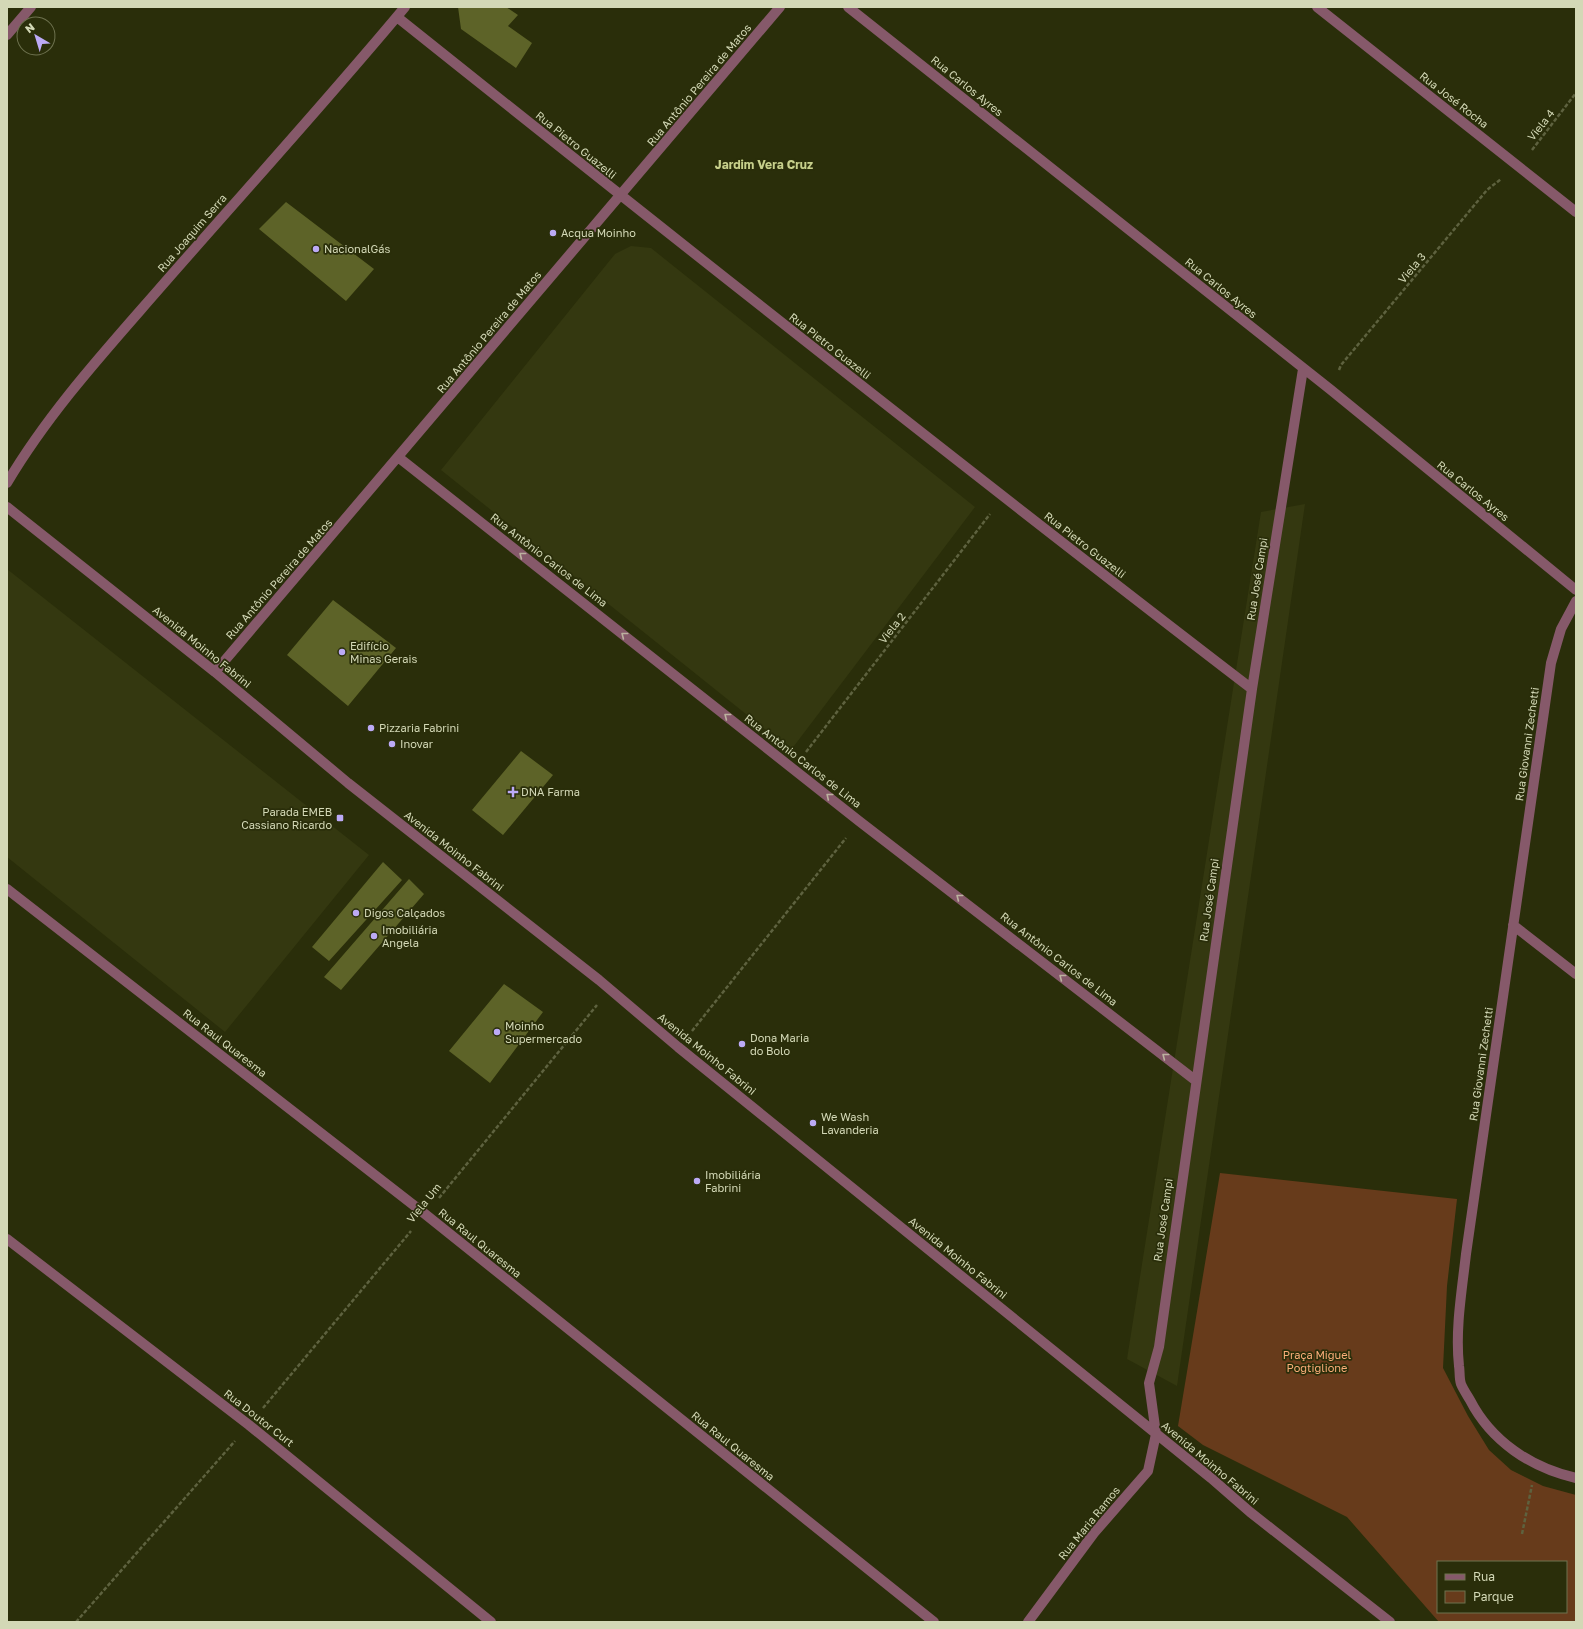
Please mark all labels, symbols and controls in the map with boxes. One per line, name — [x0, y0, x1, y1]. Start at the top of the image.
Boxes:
north arrow — [16, 16, 56, 56]
text: N — [22, 20, 37, 35]
street label: Rua Antônio Pereira de Matos — [644, 21, 754, 148]
street label: Rua Carlos Ayres — [929, 53, 1006, 119]
street label: Rua José Rocha — [1417, 69, 1491, 130]
street label: Viela 4 — [1524, 106, 1557, 143]
street label: Rua Pietro Guazelli — [533, 108, 619, 181]
district label: Jardim Vera Cruz — [715, 157, 813, 172]
street label: Rua Joaquim Serra — [154, 191, 229, 274]
place label: Acqua Moinho — [561, 226, 636, 239]
marker: Acqua Moinho — [548, 228, 558, 238]
place label: NacionalGás — [324, 242, 391, 255]
marker: NacionalGás — [311, 244, 321, 254]
street label: Viela 3 — [1395, 250, 1428, 286]
street label: Rua Carlos Ayres — [1183, 255, 1260, 321]
street label: Rua Antônio Pereira de Matos — [434, 268, 544, 395]
street label: Rua Pietro Guazelli — [787, 310, 874, 382]
street label: Rua Carlos Ayres — [1435, 458, 1512, 524]
street label: Rua Pietro Guazelli — [1042, 509, 1129, 581]
street label: Rua Antônio Carlos de Lima — [488, 510, 610, 609]
street label: Rua Antônio Pereira de Matos — [223, 516, 335, 642]
street label: Rua José Campi — [1244, 537, 1269, 621]
one-way arrow — [520, 553, 527, 560]
street label: Avenida Moinho Fabrini — [151, 603, 254, 690]
street label: Viela 2 — [876, 610, 908, 646]
one-way arrow — [622, 633, 629, 640]
place label: Edifício Minas Gerais — [350, 639, 417, 665]
marker: Edifício Minas Gerais — [337, 647, 347, 657]
street label: Rua Giovanni Zechetti — [1512, 686, 1541, 802]
street label: Rua Antônio Carlos de Lima — [742, 711, 864, 810]
one-way arrow — [724, 713, 731, 720]
place label: Pizzaria Fabrini — [379, 721, 459, 734]
marker: Pizzaria Fabrini — [366, 723, 376, 733]
place label: Inovar — [400, 737, 434, 750]
marker: Inovar — [387, 739, 397, 749]
place label: DNA Farma — [521, 785, 580, 798]
marker: DNA Farma — [508, 787, 518, 797]
one-way arrow — [826, 794, 833, 801]
place label: Parada EMEB Cassiano Ricardo — [241, 805, 332, 831]
street label: Avenida Moinho Fabrini — [402, 808, 507, 894]
marker: Parada EMEB Cassiano Ricardo — [335, 813, 345, 823]
street label: Rua José Campi — [1196, 858, 1221, 942]
one-way arrow — [956, 895, 963, 902]
place label: Digos Calçados — [364, 906, 445, 919]
marker: Digos Calçados — [351, 908, 361, 918]
street label: Rua Antônio Carlos de Lima — [998, 909, 1120, 1008]
place label: Imobiliária Angela — [382, 923, 438, 949]
marker: Imobiliária Angela — [369, 931, 379, 941]
one-way arrow — [1059, 974, 1066, 981]
street label: Rua Raul Quaresma — [181, 1006, 270, 1079]
street label: Rua Giovanni Zechetti — [1466, 1006, 1495, 1122]
street label: Avenida Moinho Fabrini — [656, 1010, 759, 1097]
place label: Moinho Supermercado — [505, 1019, 582, 1045]
marker: Moinho Supermercado — [492, 1027, 502, 1037]
place label: Dona Maria do Bolo — [750, 1031, 809, 1057]
marker: Dona Maria do Bolo — [737, 1039, 747, 1049]
one-way arrow — [1162, 1054, 1169, 1061]
place label: We Wash Lavanderia — [821, 1110, 879, 1136]
marker: We Wash Lavanderia — [808, 1118, 818, 1128]
place label: Imobiliária Fabrini — [705, 1168, 761, 1194]
marker: Imobiliária Fabrini — [692, 1176, 702, 1186]
street label: Rua José Campi — [1150, 1178, 1175, 1262]
street label: Viela Um — [404, 1180, 443, 1225]
street label: Rua Raul Quaresma — [436, 1205, 524, 1280]
street label: Avenida Moinho Fabrini — [907, 1214, 1010, 1301]
park label: Praça Miguel Pogtiglione — [1283, 1348, 1352, 1374]
street label: Rua Doutor Curt — [222, 1386, 297, 1449]
street label: Rua Raul Quaresma — [689, 1408, 777, 1483]
street label: Avenida Moinho Fabrini — [1159, 1418, 1262, 1507]
street label: Rua Maria Ramos — [1055, 1483, 1122, 1562]
legend — [1437, 1561, 1567, 1613]
text: Rua — [1473, 1569, 1495, 1584]
text: Parque — [1473, 1589, 1514, 1604]

